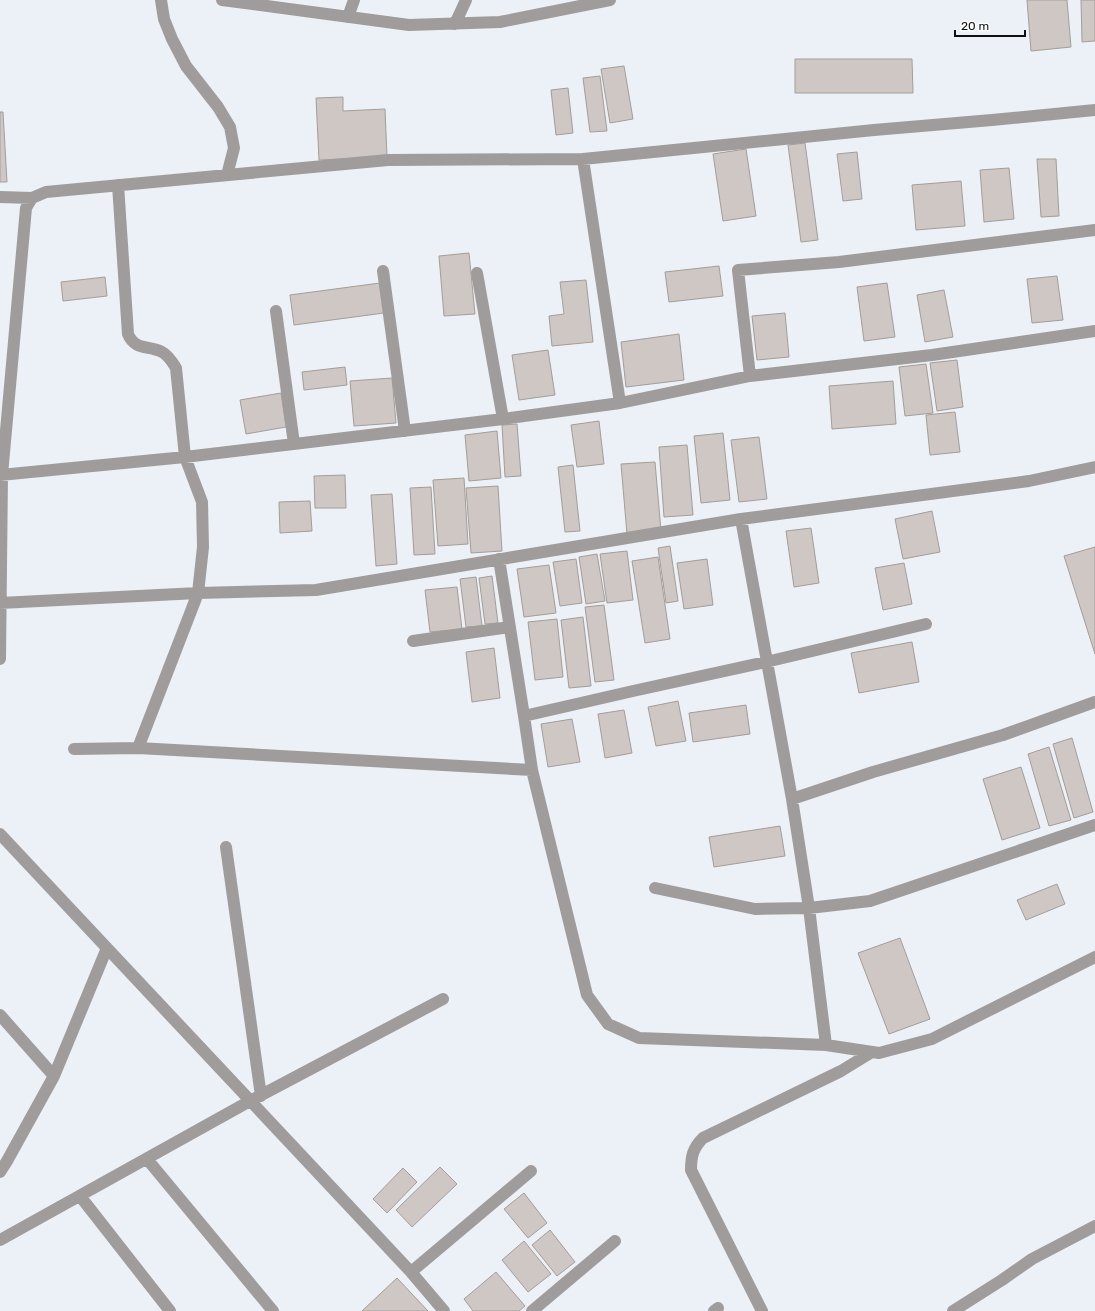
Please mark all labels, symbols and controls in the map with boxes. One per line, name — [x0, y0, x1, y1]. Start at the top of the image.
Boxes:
scale bar — [955, 12, 1025, 38]
text: 20 m — [961, 19, 989, 33]

